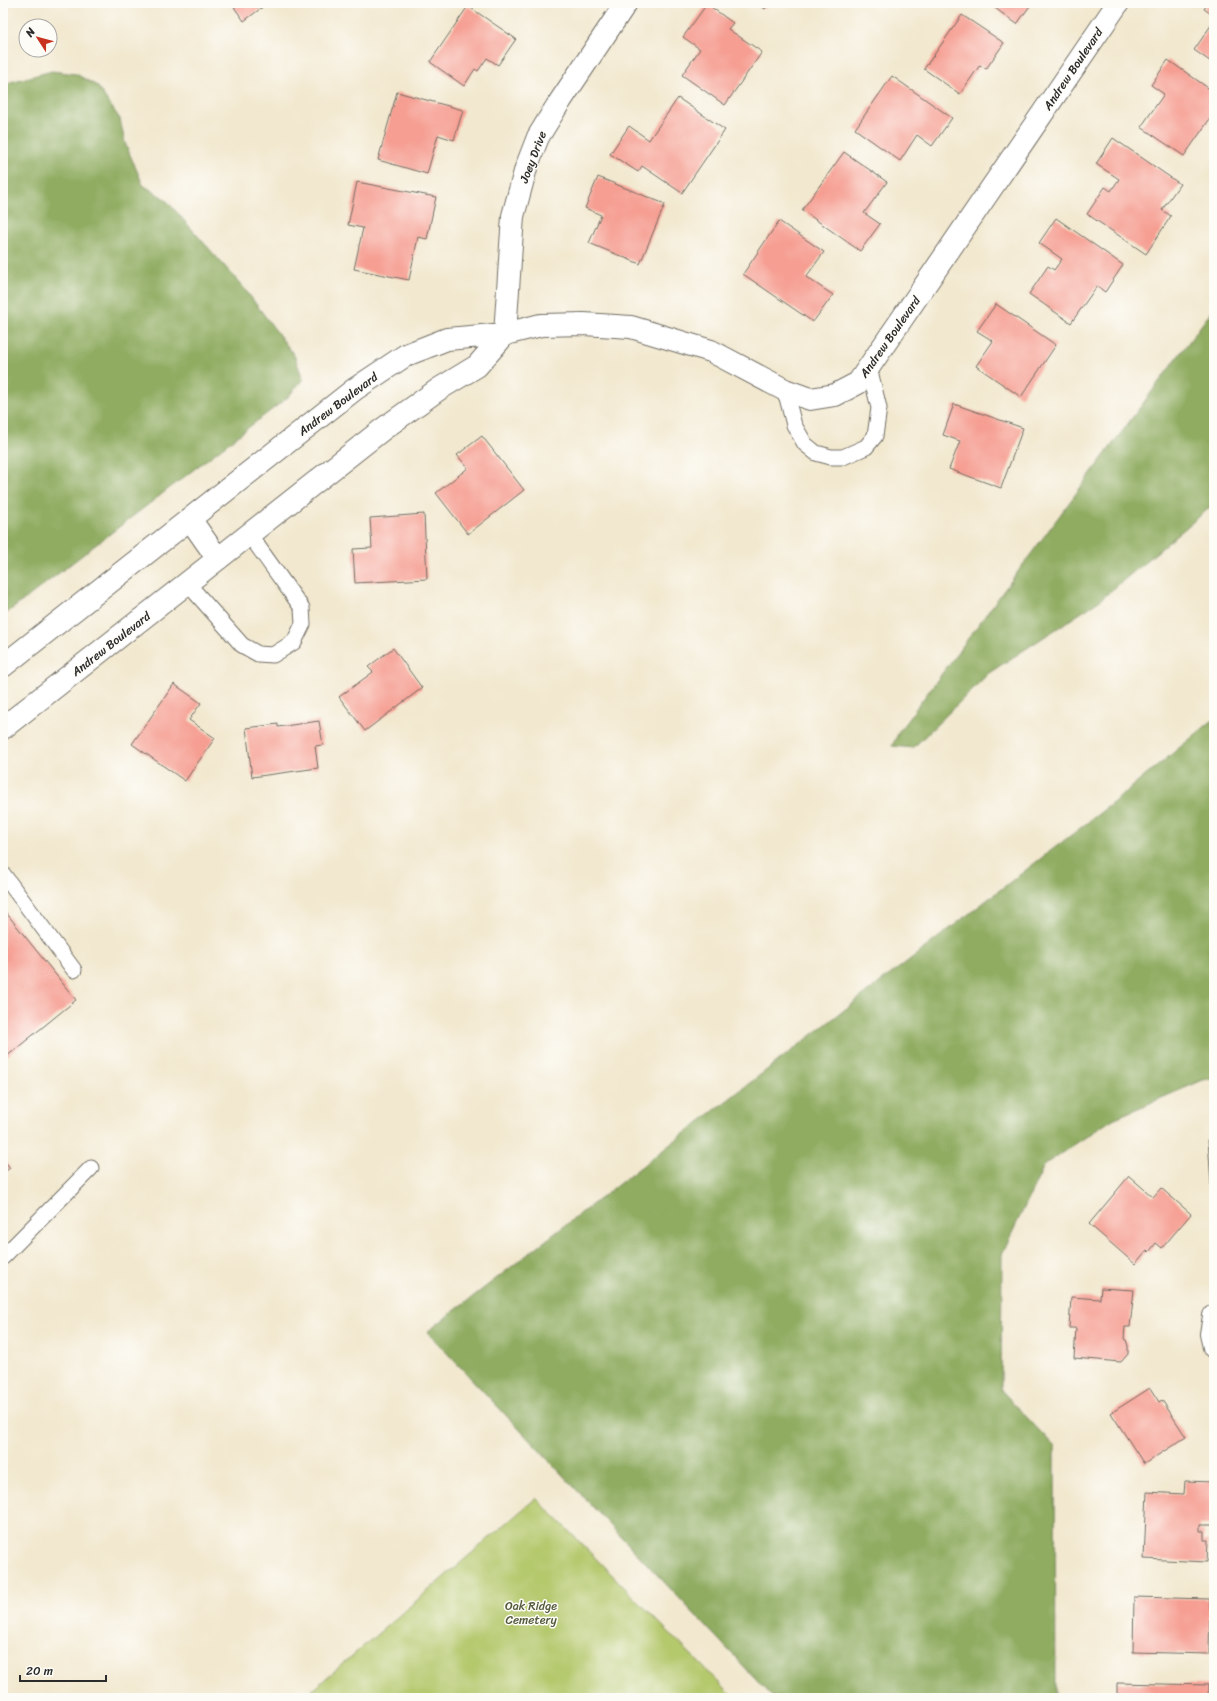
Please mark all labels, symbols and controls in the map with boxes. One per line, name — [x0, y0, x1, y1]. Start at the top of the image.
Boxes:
north arrow — [18, 18, 58, 58]
text: N — [20, 23, 40, 42]
street label: Andrew Boulevard — [1037, 23, 1109, 116]
street label: Joey Drive — [513, 128, 553, 187]
street label: Andrew Boulevard — [853, 291, 927, 383]
street label: Andrew Boulevard — [292, 366, 383, 442]
street label: Andrew Boulevard — [66, 605, 156, 683]
park label: Oak Ridge Cemetery — [505, 1595, 557, 1631]
scale bar — [20, 1657, 106, 1683]
text: 20 m — [26, 1660, 53, 1682]

